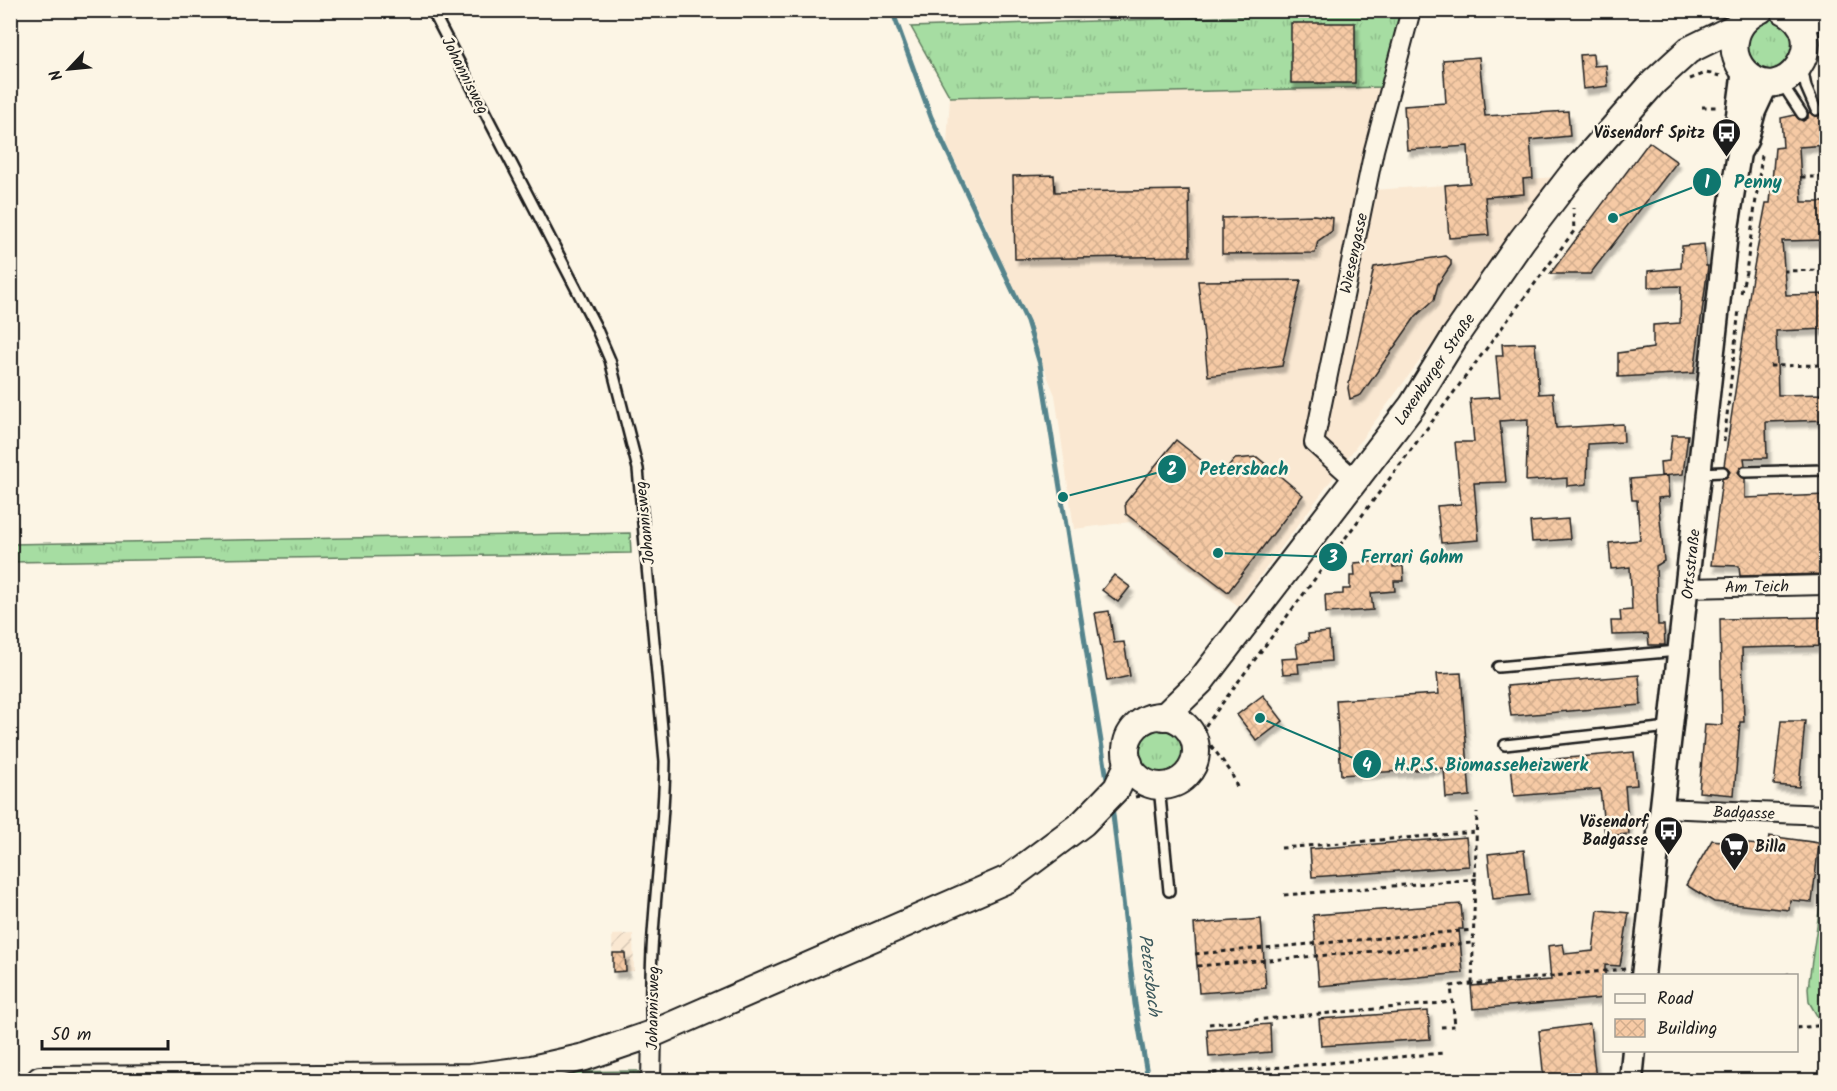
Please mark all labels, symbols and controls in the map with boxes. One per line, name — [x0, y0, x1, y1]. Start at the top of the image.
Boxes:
street label: Johannisweg — [434, 33, 495, 119]
north arrow — [39, 39, 99, 99]
text: N — [43, 65, 70, 85]
bus stop icon: Vösendorf Spitz — [1710, 116, 1742, 158]
place label: Vösendorf Spitz — [1594, 121, 1705, 146]
callout: Penny — [1692, 164, 1793, 200]
text: 1 — [1704, 169, 1710, 198]
text: Penny — [1734, 169, 1783, 198]
street label: Wiesengasse — [1334, 211, 1375, 296]
street label: Laxenburger Straße — [1388, 309, 1482, 431]
callout: Petersbach — [1157, 451, 1300, 487]
text: 2 — [1167, 456, 1177, 485]
text: Petersbach — [1200, 456, 1288, 485]
street label: Johannisweg — [629, 480, 662, 566]
street label: Ortsstraße — [1675, 528, 1708, 601]
callout: Ferrari Gohm — [1318, 539, 1475, 575]
text: 3 — [1327, 544, 1338, 573]
text: Ferrari Gohm — [1361, 544, 1464, 573]
street label: Am Teich — [1725, 574, 1789, 601]
callout: H.P.S. Biomasseheizwerk — [1352, 746, 1600, 782]
text: 4 — [1362, 752, 1372, 781]
text: H.P.S. Biomasseheizwerk — [1394, 752, 1589, 781]
street label: Badgasse — [1713, 800, 1775, 827]
place label: Vösendorf Badgasse — [1579, 810, 1650, 853]
bus stop icon: Vösendorf Badgasse — [1653, 814, 1685, 856]
supermarket icon: Billa — [1718, 830, 1750, 872]
place label: Billa — [1755, 835, 1786, 860]
water label: Petersbach — [1129, 933, 1168, 1019]
street label: Johannisweg — [640, 966, 667, 1050]
legend — [1603, 974, 1798, 1052]
text: Road — [1657, 985, 1694, 1014]
scale bar — [42, 1013, 168, 1051]
text: Building — [1657, 1015, 1717, 1044]
text: 50 m — [51, 1021, 91, 1050]

